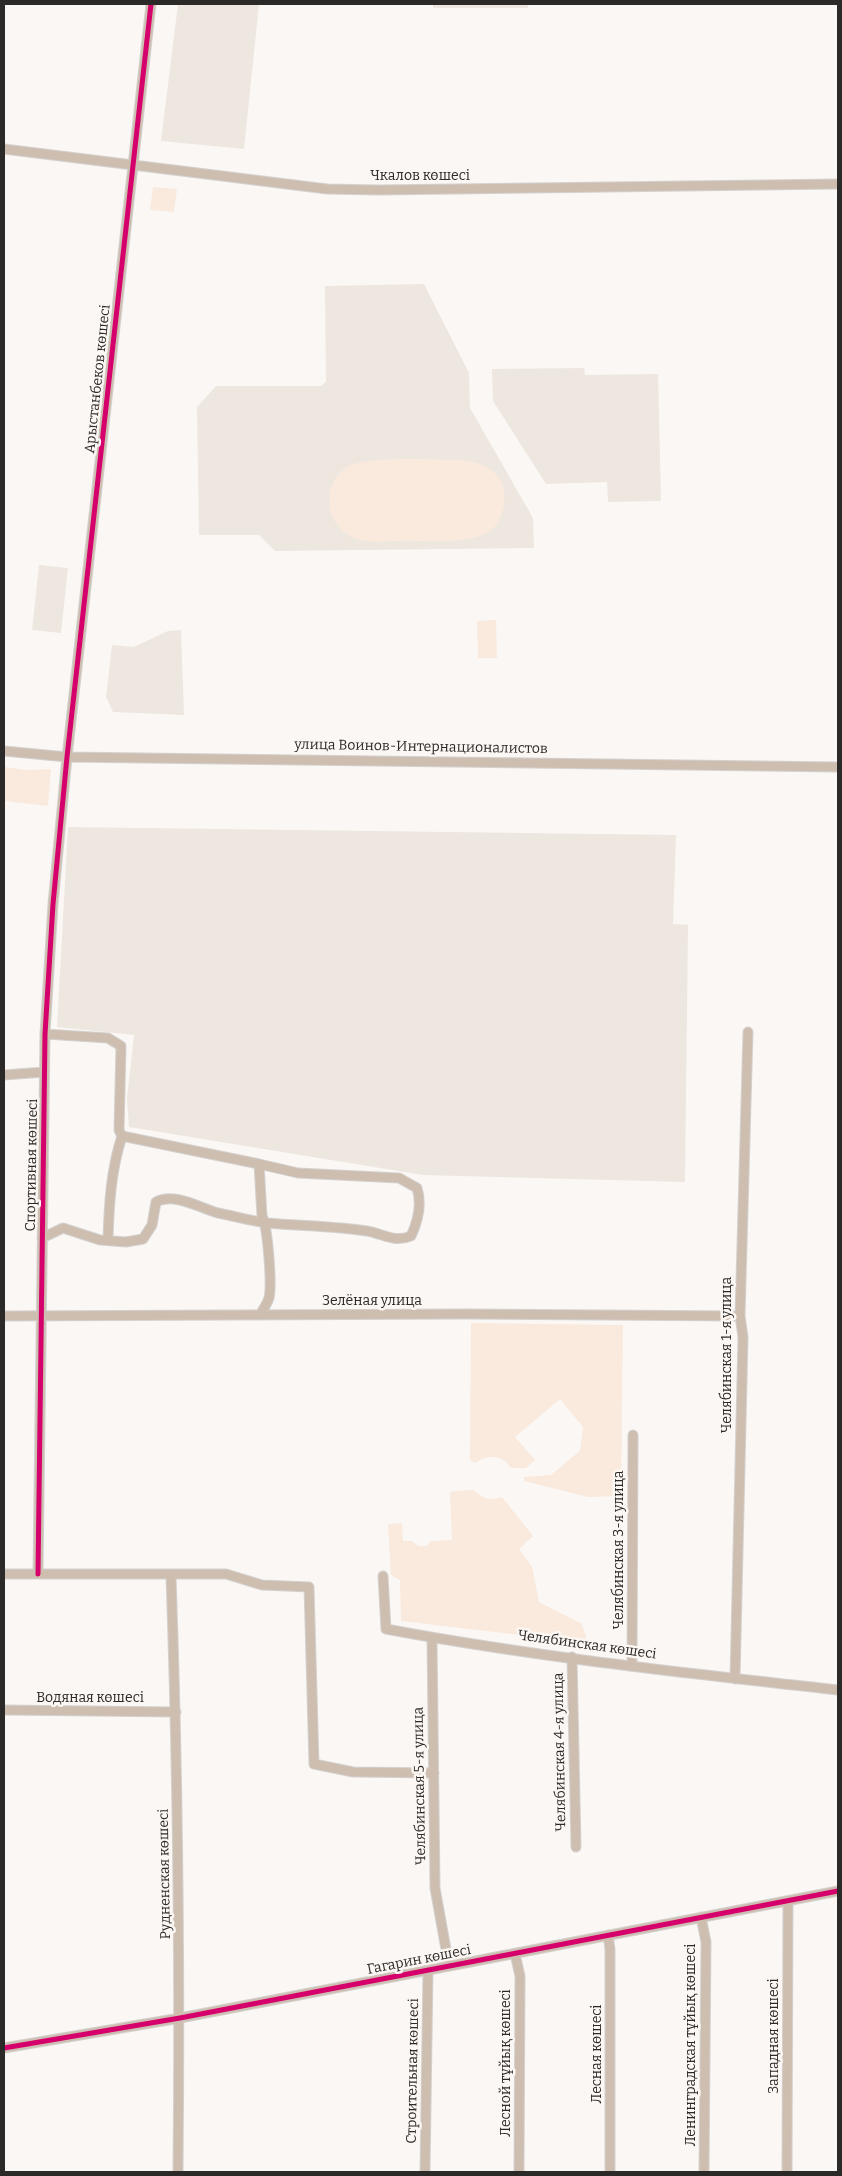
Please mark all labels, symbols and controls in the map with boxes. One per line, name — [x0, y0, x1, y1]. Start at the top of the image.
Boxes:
street label: Чкалов көшесі — [370, 168, 470, 184]
street label: Арыстанбеков көшесі — [82, 304, 114, 454]
street label: улица Воинов-Интернационалистов — [294, 736, 548, 758]
street label: Спортивная көшесі — [22, 1099, 42, 1231]
street label: Челябинская 1-я улица — [719, 1277, 735, 1433]
street label: Зелёная улица — [322, 1293, 422, 1309]
street label: Челябинская 3-я улица — [611, 1471, 627, 1629]
street label: Челябинская көшесі — [517, 1627, 657, 1663]
street label: Челябинская 4-я улица — [550, 1672, 570, 1832]
street label: Водяная көшесі — [36, 1690, 144, 1706]
street label: Челябинская 5-я улица — [410, 1707, 430, 1865]
street label: Рудненская көшесі — [155, 1809, 175, 1939]
street label: Гагарин көшесі — [366, 1942, 472, 1978]
street label: Ленинградская тұйық көшесі — [683, 1944, 699, 2146]
street label: Западная көшесі — [766, 1978, 782, 2094]
street label: Лесной тұйық көшесі — [498, 1989, 514, 2137]
street label: Строительная көшесі — [403, 1998, 423, 2144]
street label: Лесная көшесі — [589, 2005, 605, 2103]

